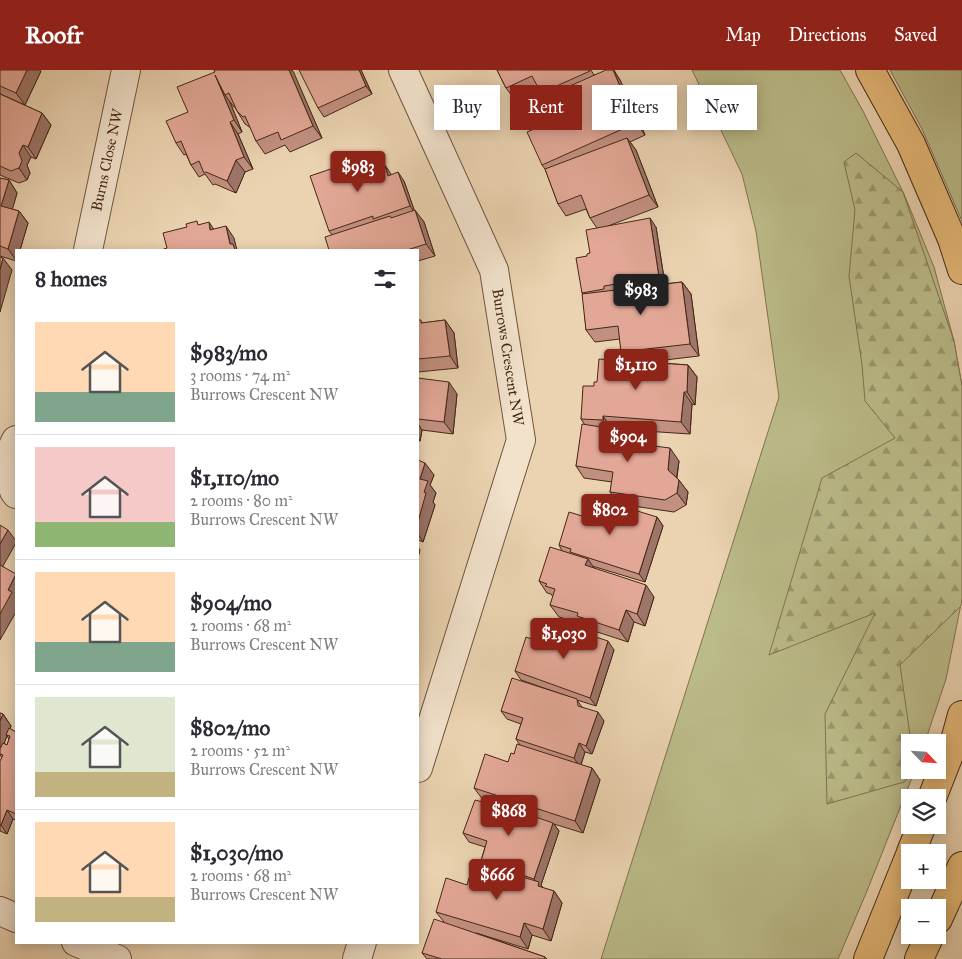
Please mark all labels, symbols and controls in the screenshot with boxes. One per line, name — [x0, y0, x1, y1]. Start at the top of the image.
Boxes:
text: Roofr — [25, 20, 83, 50]
text: Map — [725, 24, 761, 46]
text: Directions — [789, 24, 866, 46]
text: Saved — [894, 24, 937, 46]
chip: Buy — [434, 85, 500, 130]
chip: Rent — [510, 85, 582, 130]
chip: Filters — [592, 85, 677, 130]
chip: New — [687, 85, 757, 130]
street label: Burns Close NW — [87, 106, 127, 213]
pin: $983 — [328, 150, 388, 193]
text: $983 — [341, 157, 375, 176]
icon: filters — [371, 265, 399, 293]
text: 8 homes — [35, 266, 107, 292]
pin: $983 — [611, 274, 671, 316]
text: $983 — [624, 280, 658, 299]
street label: Burrows Crescent NW — [488, 287, 528, 428]
text: $983/mo — [190, 340, 267, 366]
icon: home — [75, 342, 135, 402]
pin: $1,110 — [595, 348, 677, 391]
text: $1,110 — [615, 355, 657, 374]
text: 3 rooms · 74 m² — [190, 366, 290, 385]
text: Burrows Crescent NW — [190, 385, 338, 404]
pin: $904 — [598, 420, 658, 463]
text: $904 — [610, 427, 646, 446]
text: $1,110/mo — [190, 465, 279, 491]
icon: home — [75, 467, 135, 527]
text: 2 rooms · 80 m² — [190, 491, 293, 510]
pin: $802 — [580, 494, 640, 536]
text: $802 — [592, 500, 628, 519]
text: Burrows Crescent NW — [190, 510, 338, 529]
text: $904/mo — [190, 590, 272, 616]
icon: home — [75, 592, 135, 652]
text: 2 rooms · 68 m² — [190, 616, 291, 635]
pin: $1,030 — [523, 618, 605, 660]
text: $1,030 — [541, 624, 587, 643]
text: Burrows Crescent NW — [190, 635, 338, 654]
text: $802/mo — [190, 715, 270, 741]
icon: home — [75, 717, 135, 777]
north arrow — [901, 734, 946, 779]
map controls — [901, 734, 946, 944]
text: 2 rooms · 52 m² — [190, 741, 290, 760]
text: Burrows Crescent NW — [190, 760, 338, 779]
button: layers — [901, 789, 946, 834]
pin: $868 — [479, 794, 539, 837]
text: $868 — [492, 801, 526, 820]
text: $1,030/mo — [190, 840, 283, 866]
icon: home — [75, 842, 135, 902]
button: + — [901, 844, 946, 889]
pin: $666 — [467, 858, 527, 901]
text: $666 — [480, 865, 514, 884]
text: 2 rooms · 68 m² — [190, 866, 291, 885]
text: Burrows Crescent NW — [190, 885, 338, 904]
button: − — [901, 899, 946, 944]

